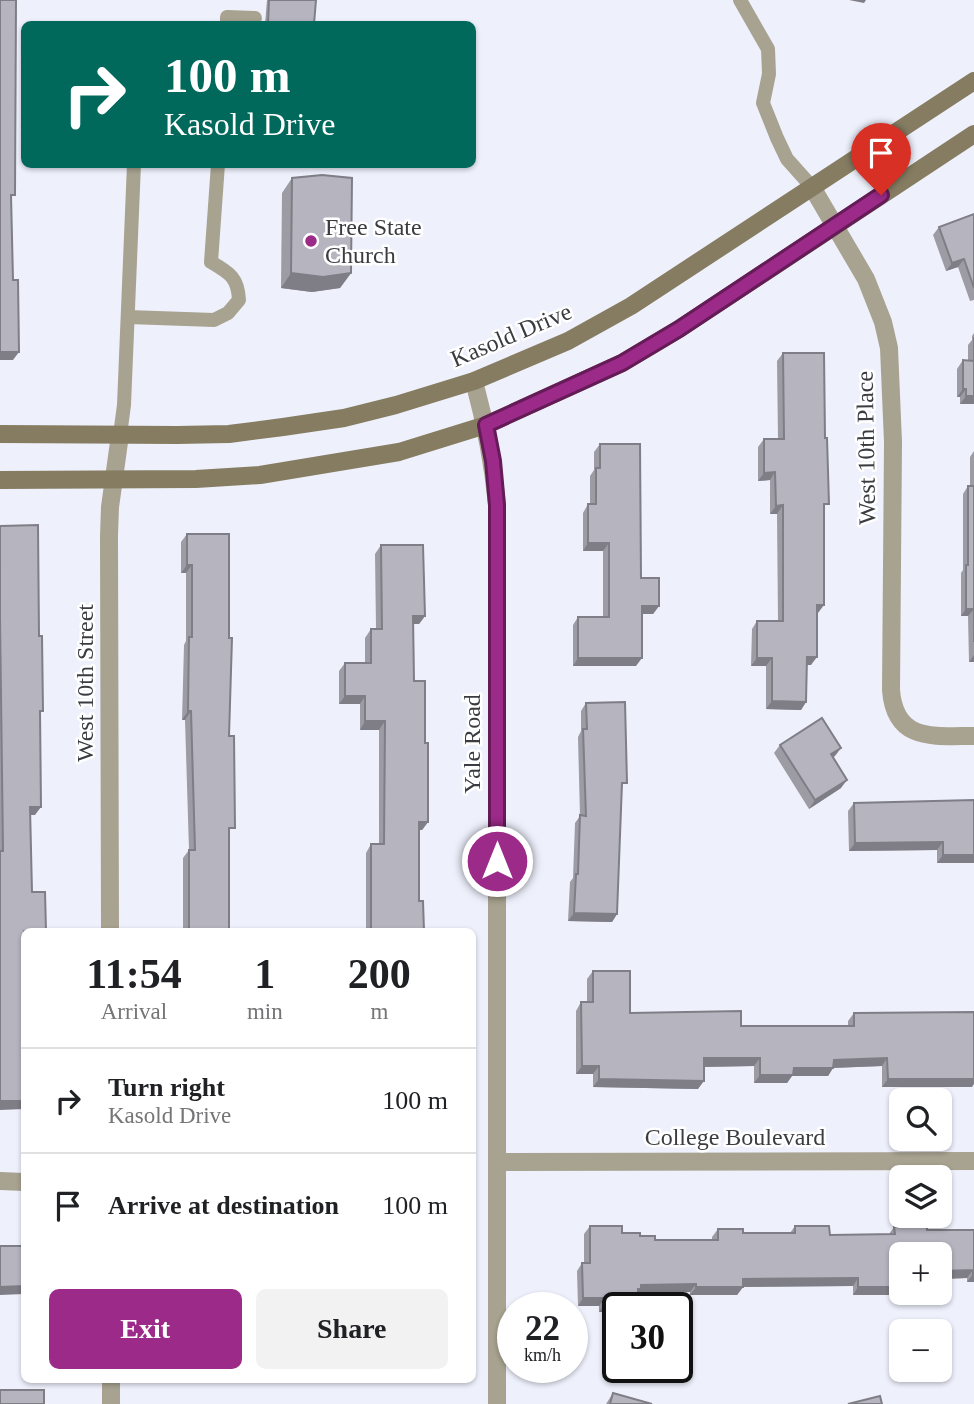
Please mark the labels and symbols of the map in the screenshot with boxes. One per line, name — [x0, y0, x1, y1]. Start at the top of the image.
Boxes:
pin — [851, 123, 911, 195]
place label: Free State Church — [325, 214, 422, 268]
marker: Free State Church — [303, 233, 319, 249]
street label: Kasold Drive — [447, 298, 575, 372]
street label: West 10th Place — [852, 371, 880, 525]
street label: West 10th Street — [72, 604, 98, 762]
street label: Yale Road — [459, 694, 485, 794]
position arrow — [460, 824, 534, 898]
street label: College Boulevard — [645, 1124, 825, 1150]
speed limit sign: 30 — [602, 1292, 693, 1383]

